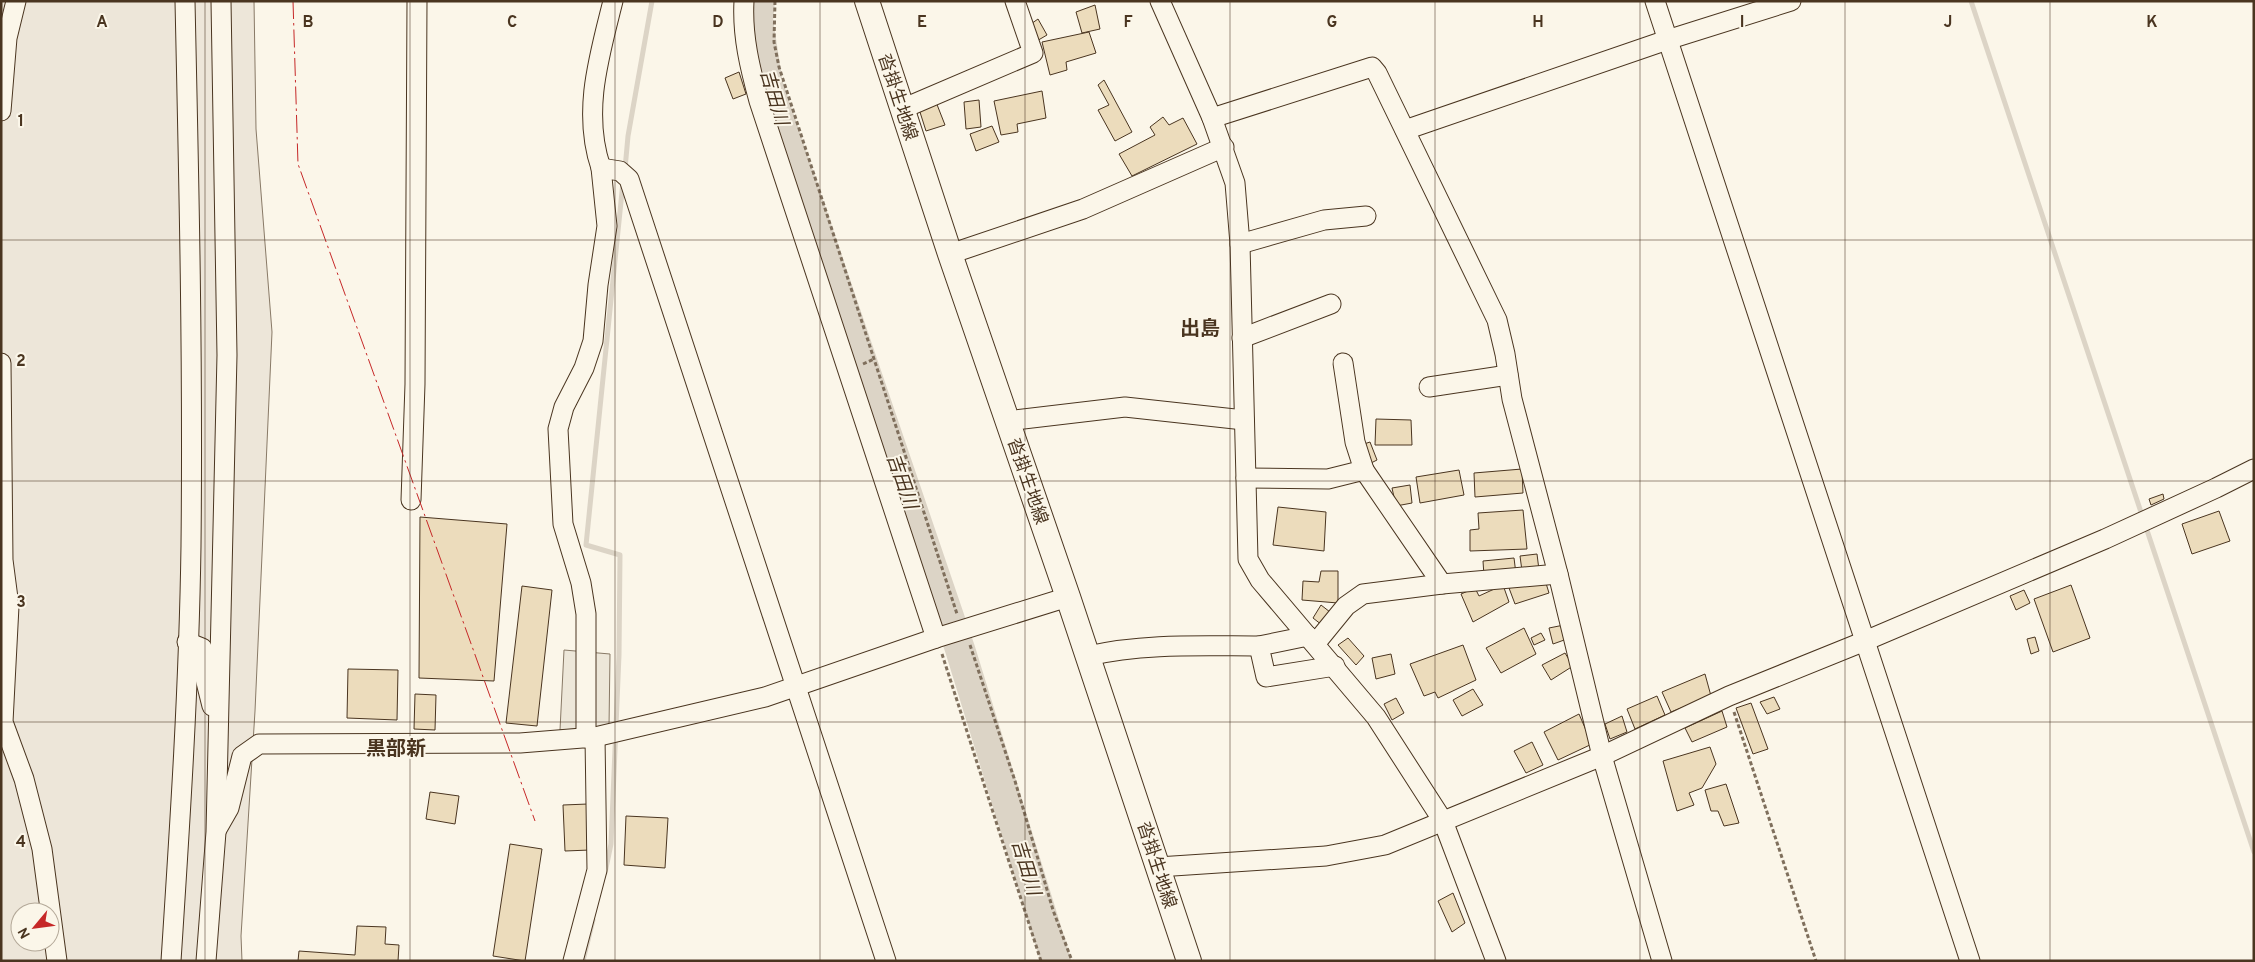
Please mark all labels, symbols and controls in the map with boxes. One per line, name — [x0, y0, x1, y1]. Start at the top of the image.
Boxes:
text: A — [96, 13, 108, 33]
text: B — [302, 13, 314, 33]
text: C — [507, 13, 517, 33]
text: D — [712, 13, 724, 33]
text: E — [917, 13, 927, 33]
text: F — [1123, 13, 1133, 33]
text: G — [1327, 13, 1337, 33]
text: H — [1532, 13, 1544, 33]
text: I — [1740, 13, 1744, 33]
text: J — [1944, 13, 1952, 33]
text: K — [2146, 13, 2158, 33]
street label: 沓掛生地線 — [872, 51, 921, 144]
water label: 吉田川 — [754, 67, 793, 130]
text: 1 — [18, 112, 24, 132]
district label: 出島 — [1180, 317, 1220, 343]
text: 2 — [16, 352, 26, 372]
street label: 沓掛生地線 — [1001, 435, 1052, 528]
water label: 吉田川 — [880, 451, 922, 514]
text: 3 — [16, 593, 26, 613]
district label: 黒部新 — [366, 737, 426, 763]
street label: 沓掛生地線 — [1131, 819, 1180, 912]
text: 4 — [16, 833, 26, 853]
water label: 吉田川 — [1005, 837, 1045, 900]
north arrow — [10, 902, 60, 952]
text: N — [15, 924, 35, 941]

